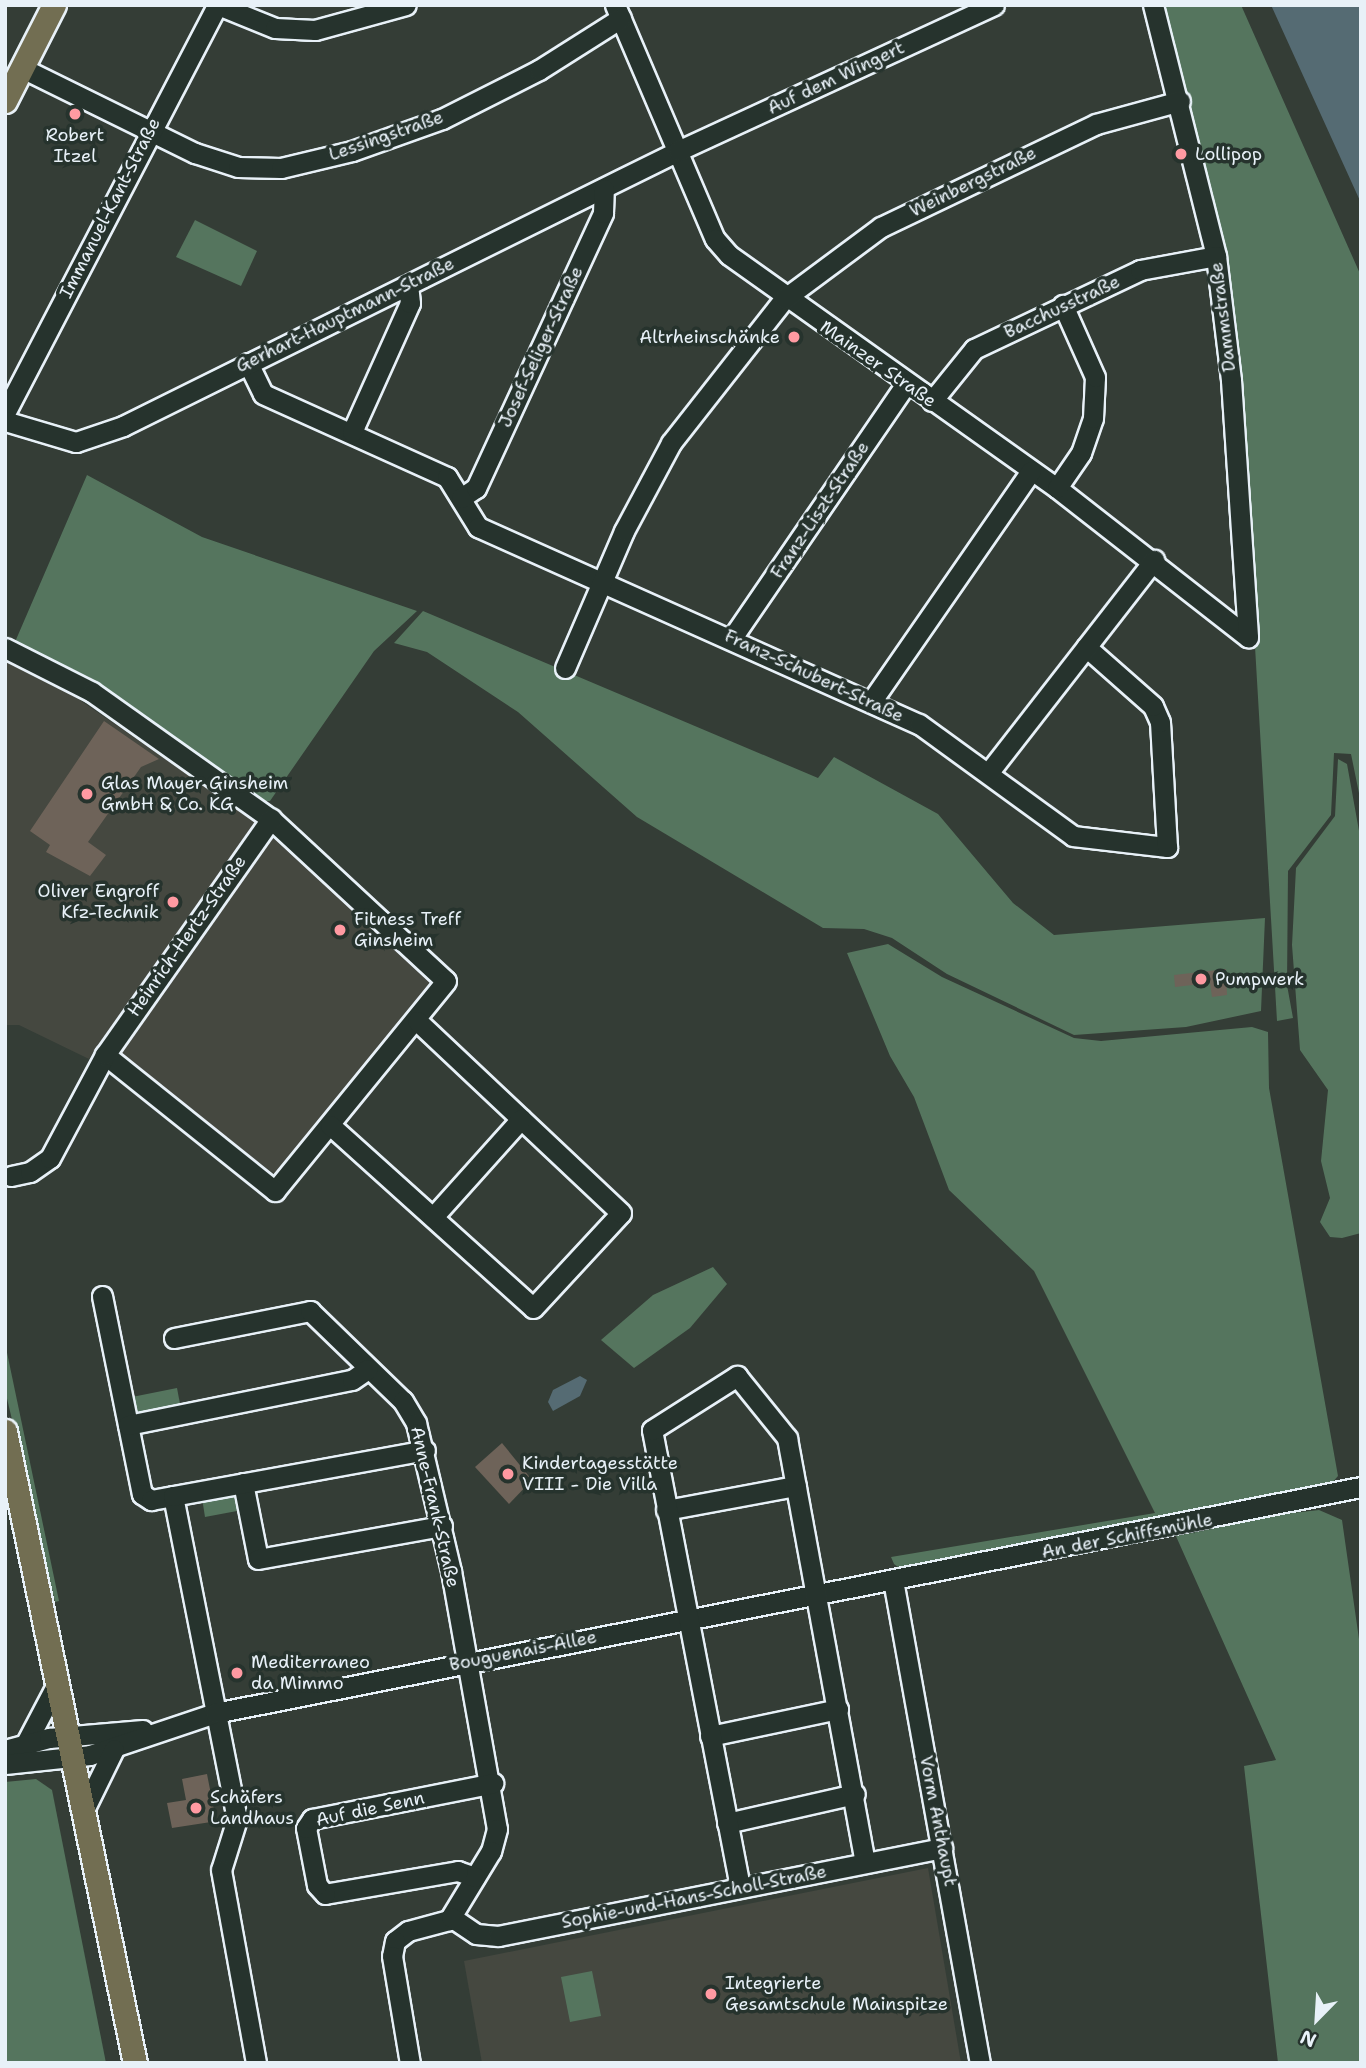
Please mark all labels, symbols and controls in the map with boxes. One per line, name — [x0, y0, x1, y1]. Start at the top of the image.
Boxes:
street label: Auf dem Wingert — [764, 37, 908, 119]
marker: Robert Itzel — [67, 106, 83, 122]
street label: Lessingstraße — [326, 106, 446, 166]
street label: Immanuel-Kant-Straße — [55, 114, 165, 302]
place label: Robert Itzel — [46, 125, 104, 168]
street label: Weinbergstraße — [906, 142, 1040, 222]
place label: Lollipop — [1195, 143, 1262, 165]
marker: Lollipop — [1173, 146, 1189, 162]
street label: Gerhart-Hauptmann-Straße — [232, 253, 458, 377]
street label: Dammstraße — [1206, 261, 1240, 373]
street label: Josef-Seliger-Straße — [494, 263, 588, 431]
street label: Bacchusstraße — [1001, 271, 1123, 343]
street label: Mainzer Straße — [816, 316, 940, 412]
place label: Altrheinschänke — [639, 326, 780, 348]
marker: Altrheinschänke — [786, 329, 802, 345]
street label: Franz-Liszt-Straße — [766, 437, 874, 583]
street label: Franz-Schubert-Straße — [721, 625, 907, 727]
place label: Glas Mayer Ginsheim GmbH & Co. KG — [101, 773, 288, 816]
marker: Glas Mayer Ginsheim GmbH & Co. KG — [79, 786, 95, 802]
street label: Heinrich-Hertz-Straße — [123, 851, 251, 1021]
place label: Oliver Engroff Kfz-Technik — [37, 881, 159, 924]
marker: Oliver Engroff Kfz-Technik — [165, 894, 181, 910]
place label: Fitness Treff Ginsheim — [354, 909, 461, 951]
marker: Fitness Treff Ginsheim — [332, 922, 348, 938]
place label: Pumpwerk — [1215, 968, 1304, 990]
marker: Pumpwerk — [1193, 971, 1209, 987]
street label: Anne-Frank-Straße — [406, 1424, 464, 1590]
place label: Kindertagesstätte VIII - Die Villa — [522, 1453, 678, 1496]
marker: Kindertagesstätte VIII - Die Villa — [500, 1466, 516, 1482]
street label: An der Schiffsmühle — [1040, 1509, 1214, 1563]
street label: Bouguenais-Allee — [447, 1626, 599, 1676]
place label: Mediterraneo da Mimmo — [251, 1652, 370, 1694]
marker: Mediterraneo da Mimmo — [229, 1665, 245, 1681]
street label: Vorm Anthaupt — [915, 1754, 961, 1888]
place label: Schäfers Landhaus — [210, 1787, 294, 1829]
street label: Auf die Senn — [314, 1787, 426, 1831]
marker: Schäfers Landhaus — [188, 1800, 204, 1816]
street label: Sophie-und-Hans-Scholl-Straße — [560, 1861, 828, 1933]
place label: Integrierte Gesamtschule Mainspitze — [725, 1973, 948, 2016]
north arrow — [1282, 1984, 1352, 2054]
marker: Integrierte Gesamtschule Mainspitze — [703, 1986, 719, 2002]
text: N — [1296, 2024, 1320, 2053]

